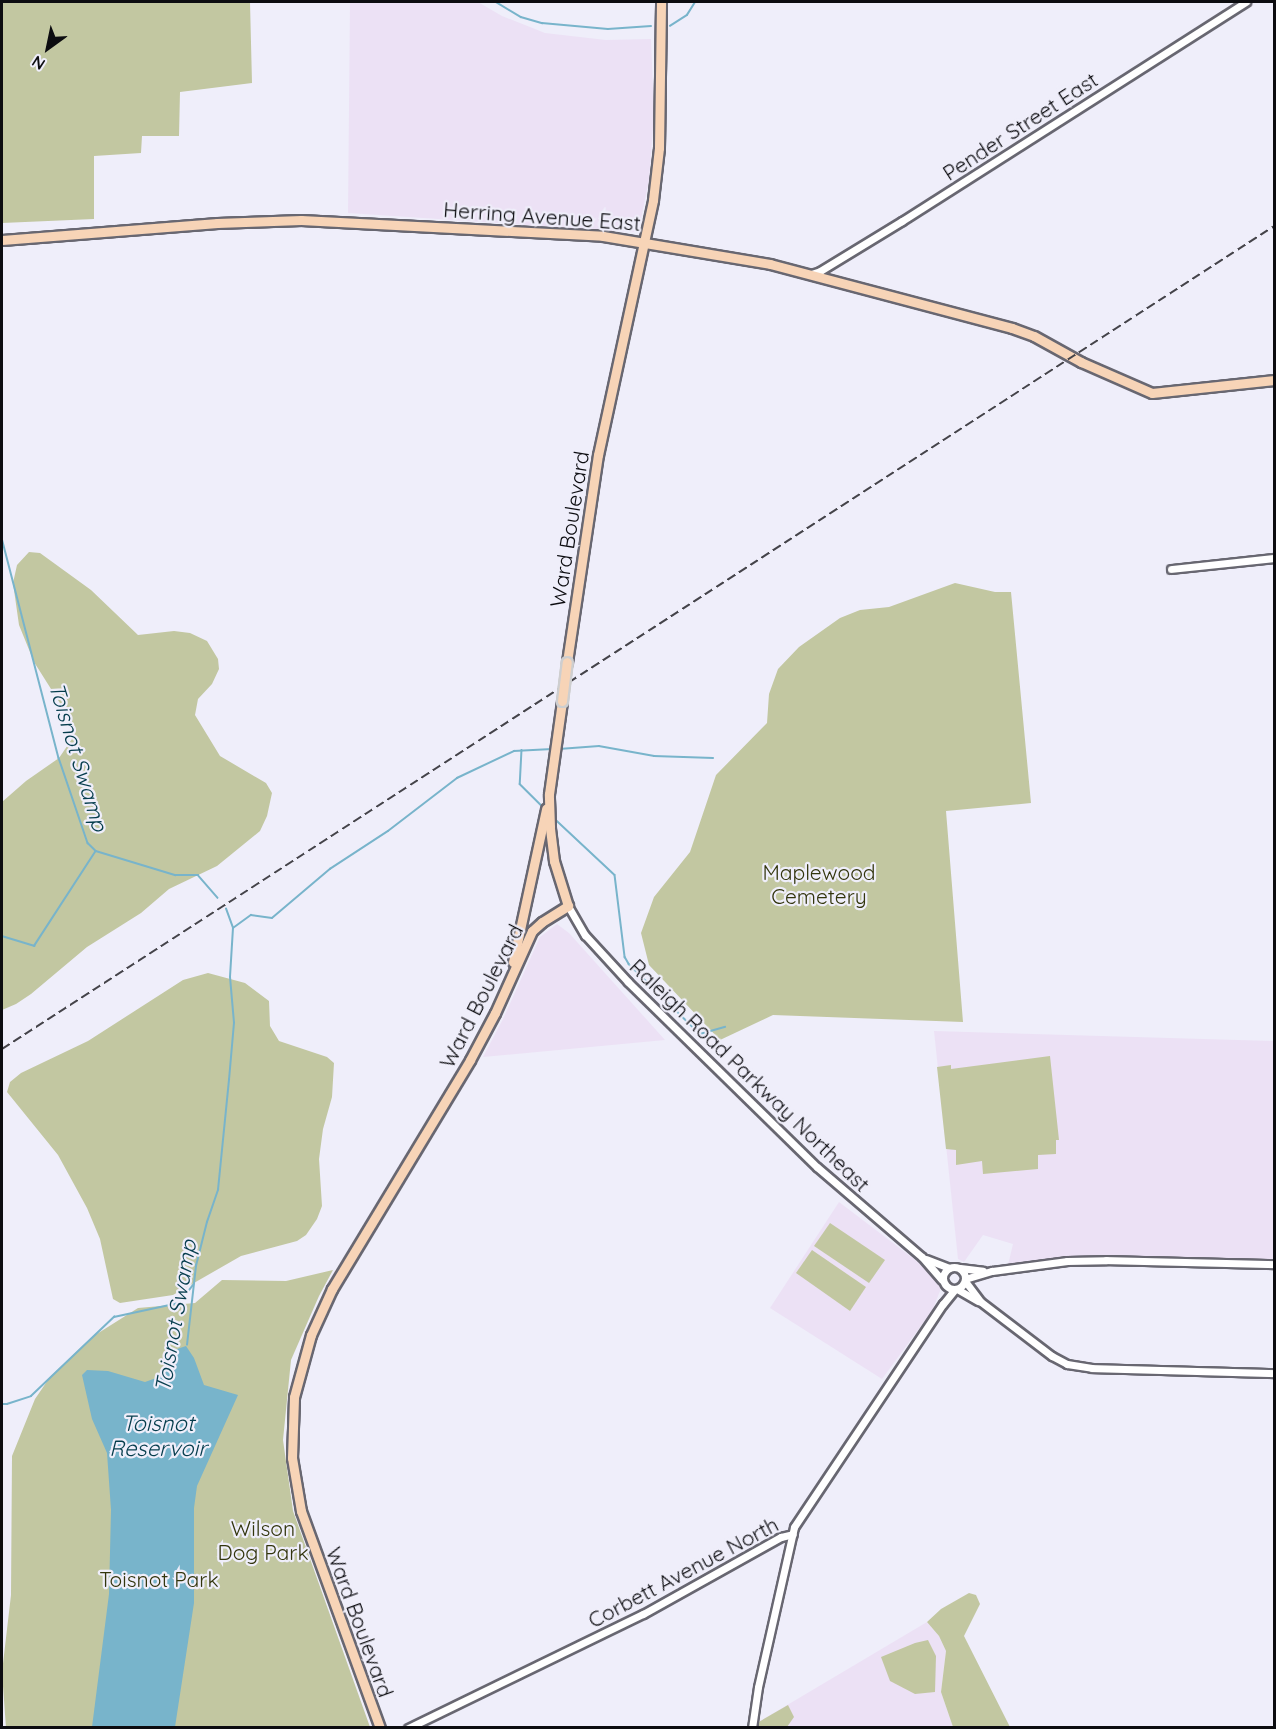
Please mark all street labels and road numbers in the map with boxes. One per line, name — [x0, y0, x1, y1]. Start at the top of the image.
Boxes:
street label: Pender Street East — [938, 67, 1102, 185]
street label: Herring Avenue East — [442, 197, 642, 235]
street label: Ward Boulevard — [544, 449, 594, 609]
street label: Ward Boulevard — [434, 920, 528, 1072]
street label: Raleigh Road Parkway Northeast — [625, 953, 875, 1197]
street label: Corbett Avenue North — [584, 1511, 782, 1633]
street label: Ward Boulevard — [321, 1544, 399, 1700]

